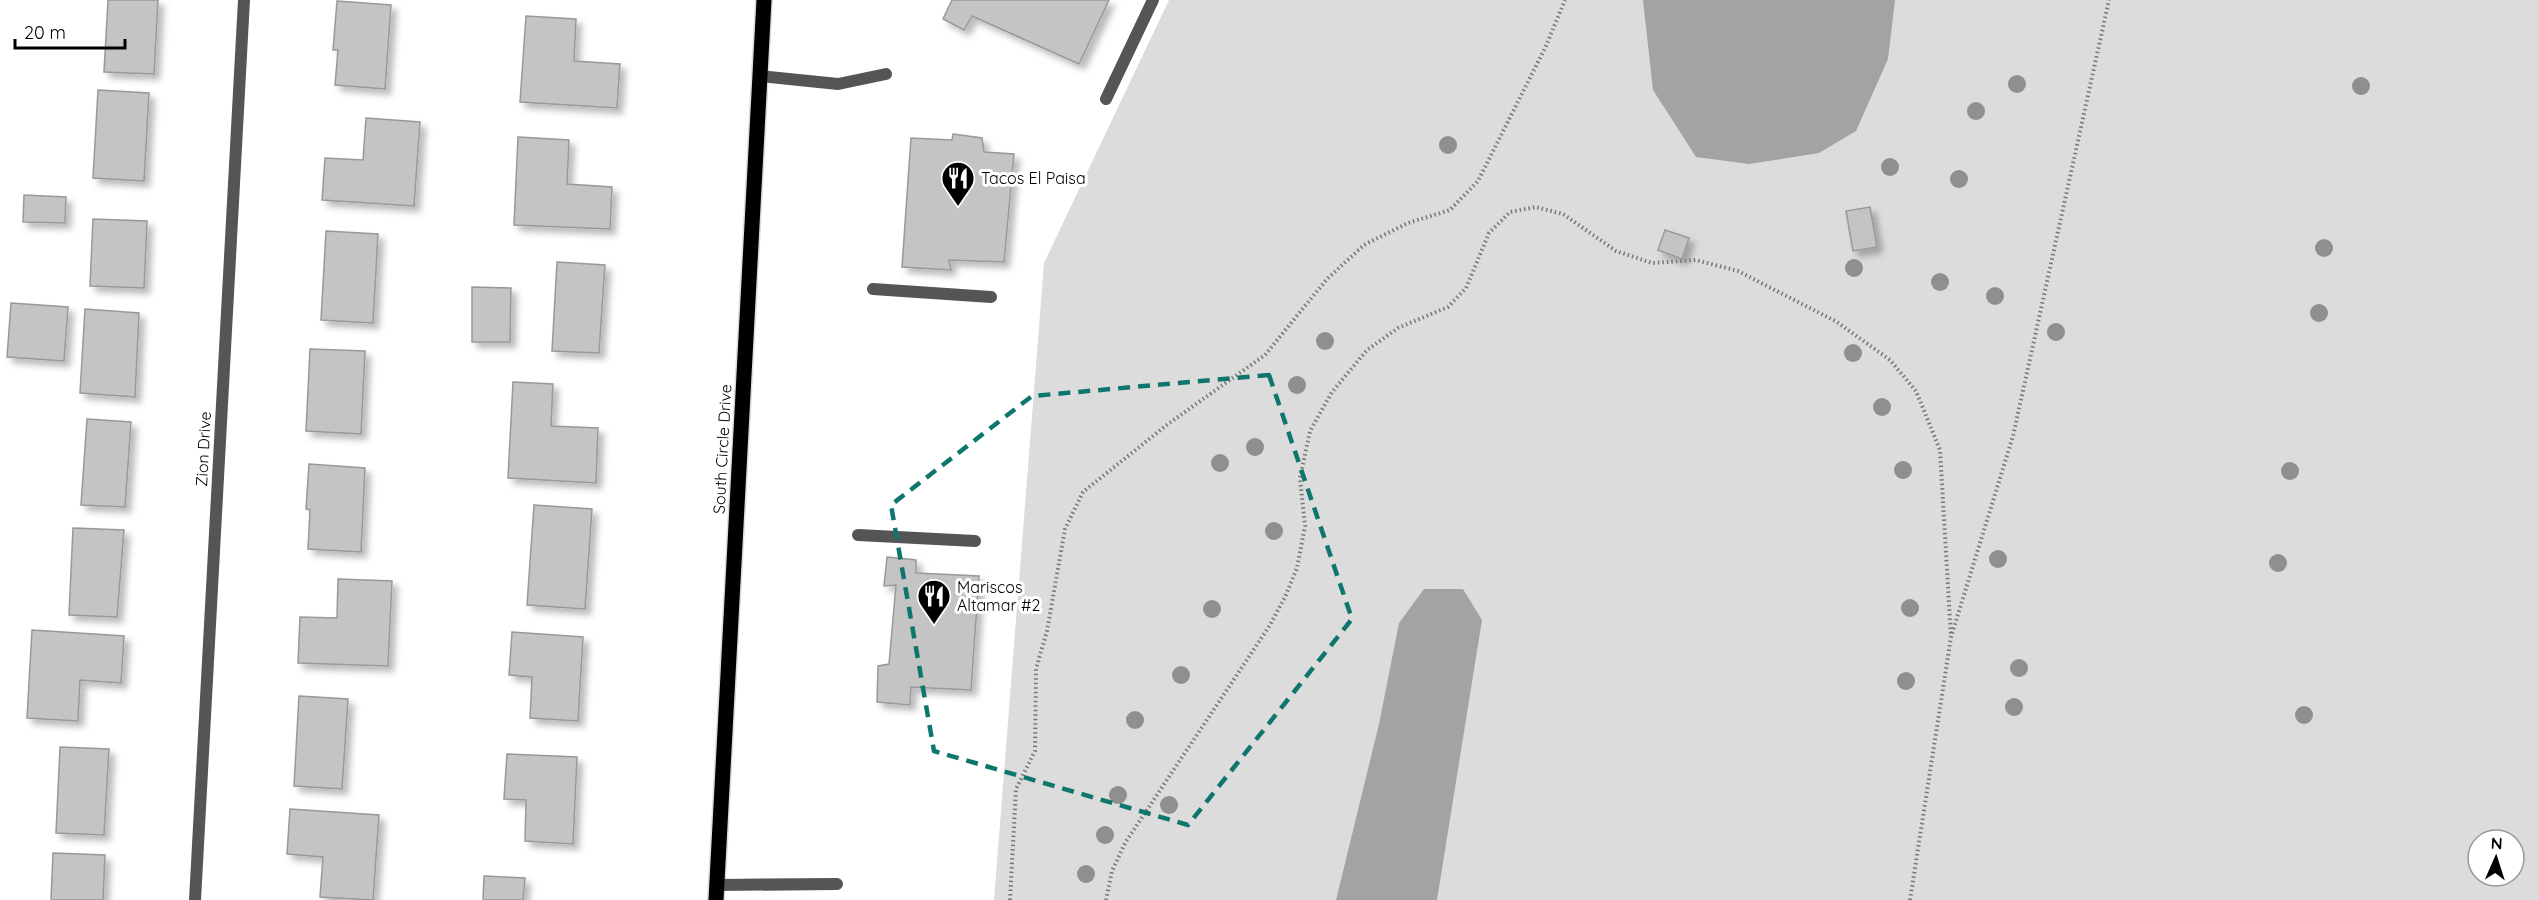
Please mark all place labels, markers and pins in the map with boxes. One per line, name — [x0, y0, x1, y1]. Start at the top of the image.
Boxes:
restaurant icon: Tacos El Paisa — [940, 160, 976, 207]
place label: Tacos El Paisa — [981, 168, 1086, 188]
place label: Mariscos Altamar #2 — [957, 577, 1040, 615]
restaurant icon: Mariscos Altamar #2 — [916, 578, 952, 625]

